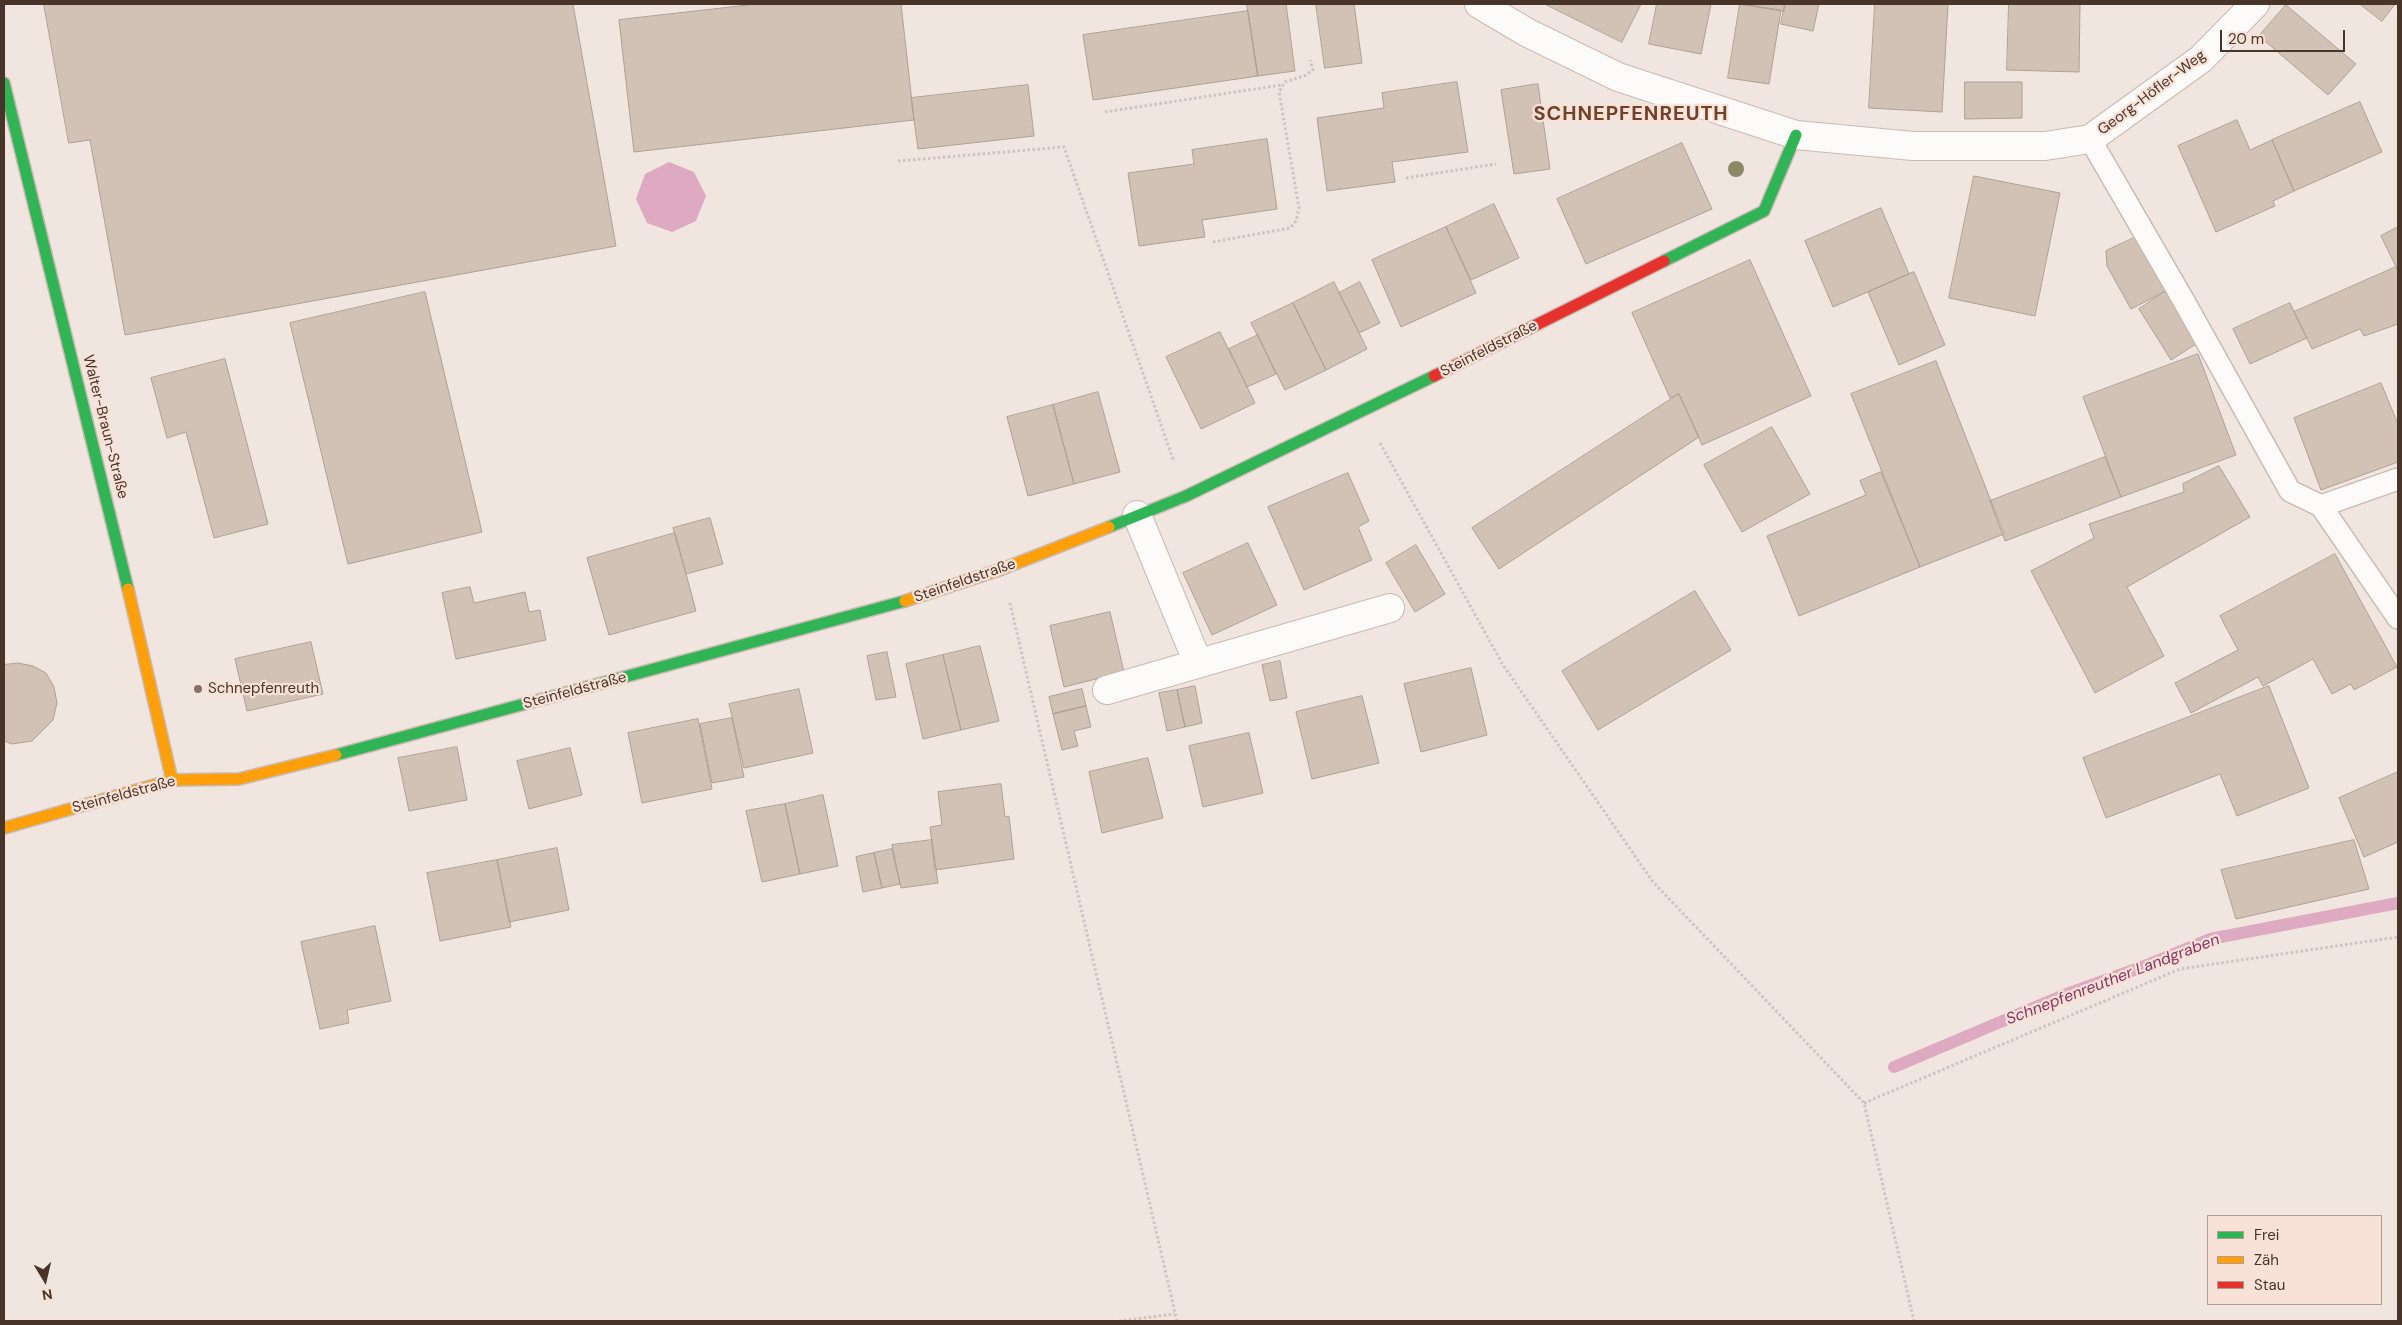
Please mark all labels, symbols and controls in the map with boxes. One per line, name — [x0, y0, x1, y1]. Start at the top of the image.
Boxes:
scale bar — [2222, 20, 2347, 52]
text: 20 m — [2228, 29, 2264, 49]
street label: Georg-Höfler-Weg — [2095, 47, 2209, 139]
district label: SCHNEPFENREUTH — [1532, 103, 1730, 127]
street label: Steinfeldstraße — [1438, 317, 1540, 381]
street label: Walter-Braun-Straße — [78, 353, 132, 501]
street label: Steinfeldstraße — [912, 555, 1018, 607]
street label: Steinfeldstraße — [521, 669, 629, 713]
place label: Schnepfenreuth — [208, 680, 319, 698]
marker: Schnepfenreuth — [192, 683, 204, 695]
street label: Steinfeldstraße — [70, 773, 178, 817]
water label: Schnepfenreuther Landgraben — [2004, 930, 2222, 1030]
legend — [2207, 1215, 2382, 1305]
text: Frei — [2254, 1225, 2279, 1245]
text: Zäh — [2254, 1250, 2279, 1270]
north arrow — [20, 1255, 70, 1305]
text: Stau — [2254, 1275, 2285, 1295]
text: N — [41, 1285, 54, 1305]

